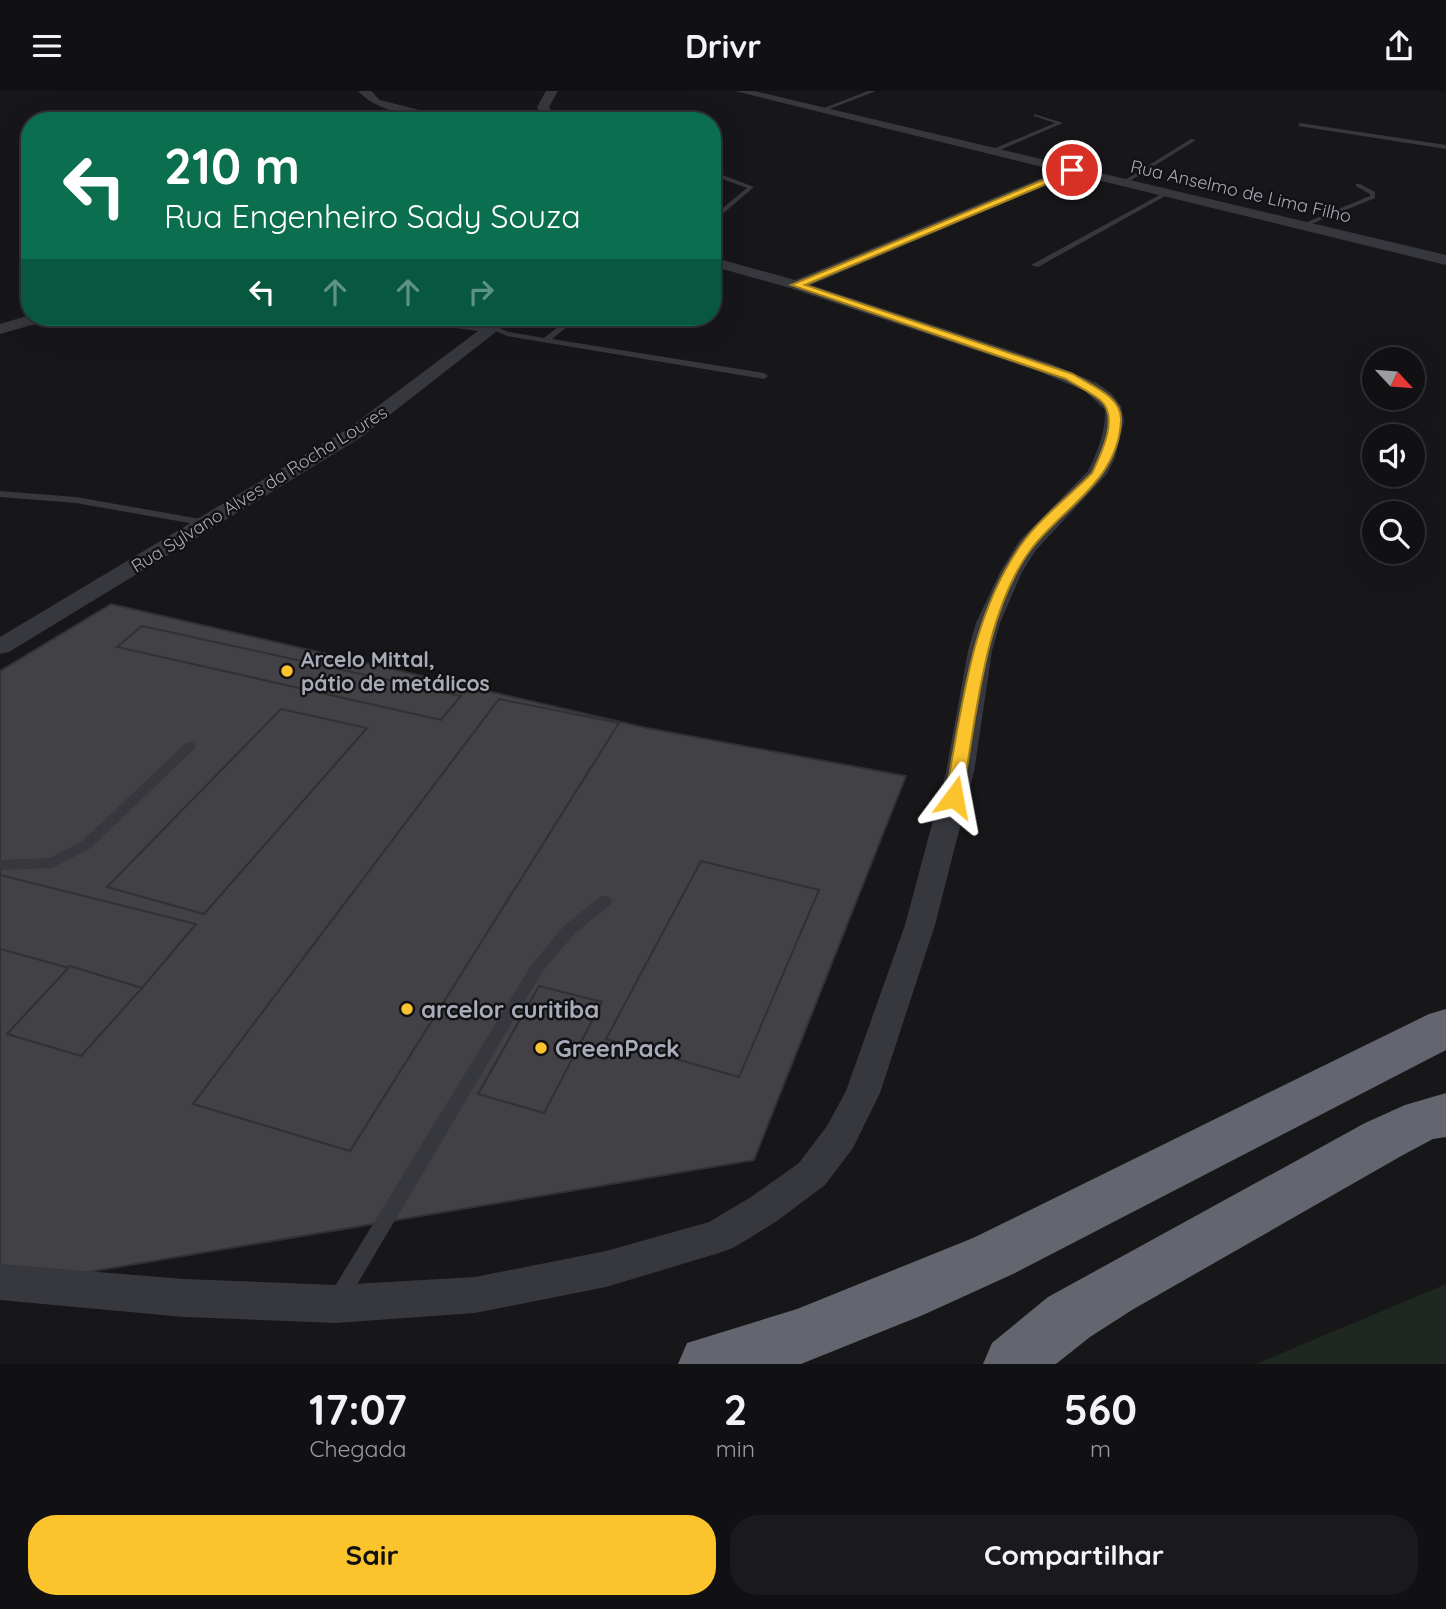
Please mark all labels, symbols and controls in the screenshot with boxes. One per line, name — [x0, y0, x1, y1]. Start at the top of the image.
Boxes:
text: Drivr — [685, 26, 761, 66]
icon: menu — [28, 27, 66, 65]
icon: share — [1380, 27, 1418, 65]
text: 210 m — [164, 135, 300, 196]
icon: left — [49, 140, 140, 231]
pin — [1042, 140, 1102, 200]
icon: arrive — [1053, 151, 1091, 189]
street label: Rua Anselmo de Lima Filho — [1128, 154, 1354, 228]
text: Rua Engenheiro Sady Souza — [164, 196, 581, 236]
icon: left — [243, 273, 281, 311]
icon: ahead — [316, 273, 354, 311]
icon: ahead — [389, 273, 427, 311]
icon: right — [462, 273, 500, 311]
north arrow — [1362, 347, 1424, 409]
map controls — [1362, 347, 1425, 564]
street label: Rua Sylvano Alves da Rocha Loures — [127, 400, 391, 578]
button: sound — [1362, 424, 1425, 487]
button: search — [1362, 501, 1425, 564]
place label: Arcelo Mittal, pátio de metálicos — [301, 646, 490, 696]
marker: Arcelo Mittal, pátio de metálicos — [279, 663, 295, 679]
position arrow — [917, 760, 991, 834]
place label: arcelor curitiba — [421, 994, 599, 1024]
marker: arcelor curitiba — [399, 1001, 415, 1017]
place label: GreenPack — [555, 1033, 680, 1063]
marker: GreenPack — [533, 1040, 549, 1056]
text: 17:07 — [309, 1383, 407, 1436]
text: 2 — [723, 1383, 747, 1436]
text: 560 — [1064, 1383, 1137, 1436]
text: Chegada — [309, 1434, 406, 1463]
text: min — [716, 1434, 755, 1463]
text: m — [1090, 1434, 1111, 1463]
button: Sair — [28, 1515, 716, 1595]
button: Compartilhar — [730, 1515, 1418, 1595]

